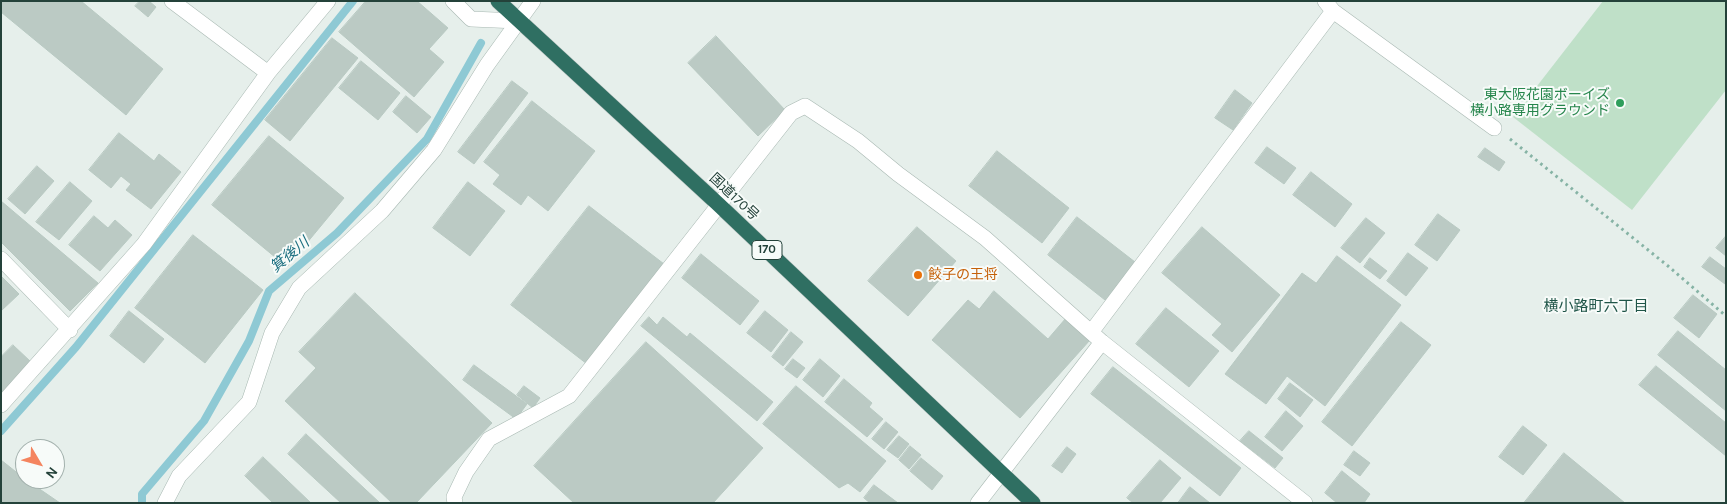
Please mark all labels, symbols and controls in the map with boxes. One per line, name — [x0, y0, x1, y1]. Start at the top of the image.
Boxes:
place label: 東大阪花園ボーイズ 横小路専用グラウンド — [1470, 87, 1610, 120]
marker: 東大阪花園ボーイズ 横小路専用グラウンド — [1614, 97, 1626, 109]
street label: 国道170号 — [706, 170, 762, 224]
water label: 箕後川 — [267, 234, 313, 276]
road number: 170 — [752, 240, 782, 260]
place label: 餃子の王将 — [928, 267, 998, 283]
marker: 餃子の王将 — [912, 269, 924, 281]
district label: 横小路町六丁目 — [1544, 298, 1648, 316]
north arrow — [15, 439, 65, 489]
text: N — [42, 464, 61, 482]

